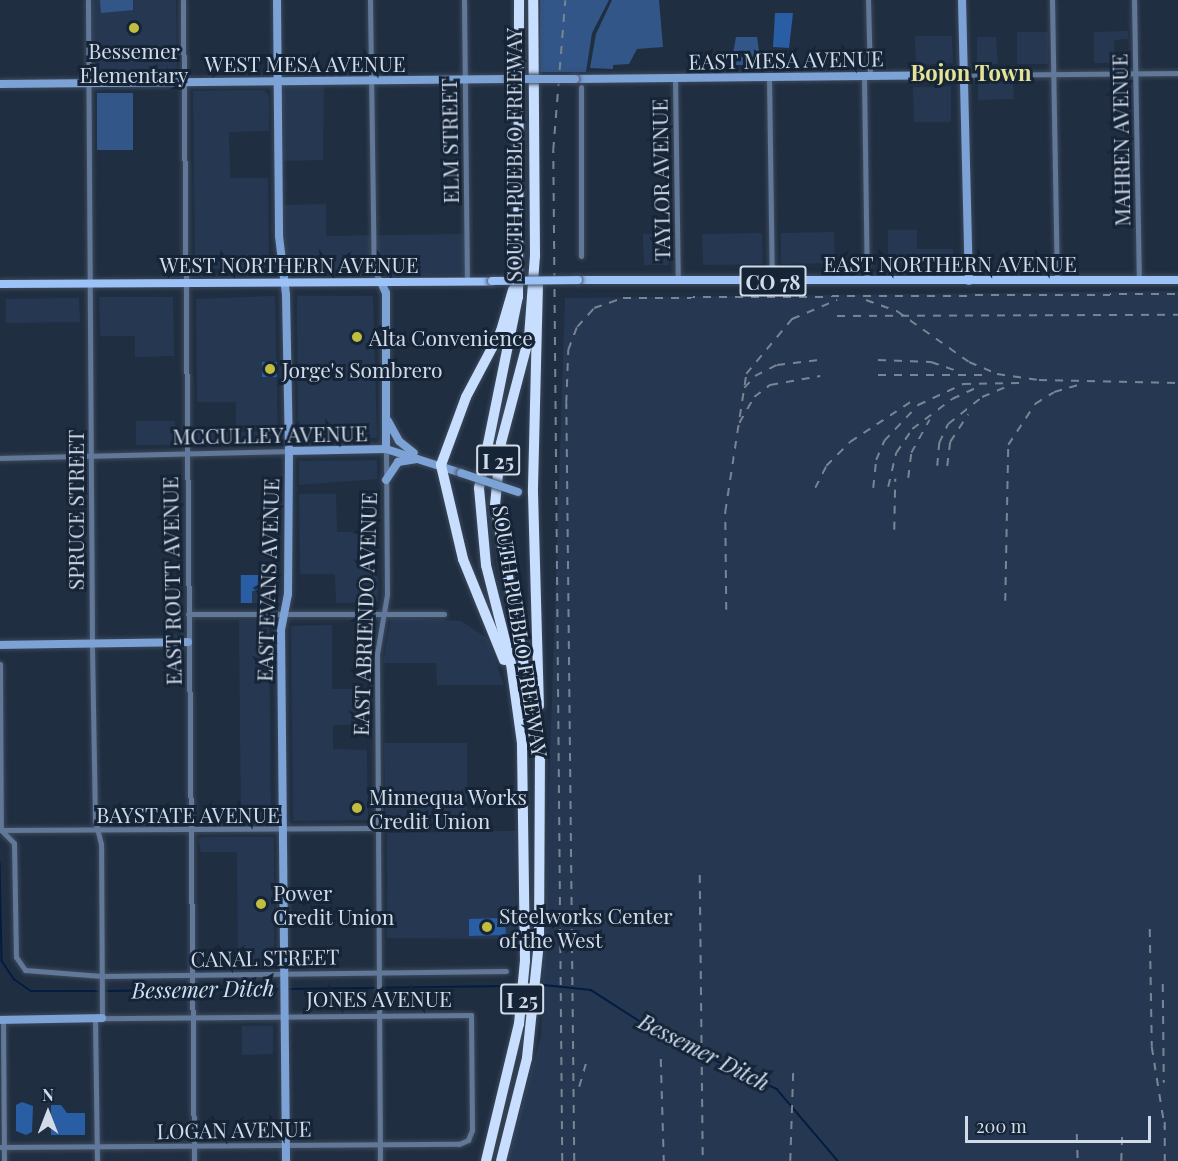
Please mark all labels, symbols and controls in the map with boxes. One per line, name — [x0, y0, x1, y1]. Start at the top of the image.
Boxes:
marker: Bessemer Elementary — [127, 21, 141, 35]
street label: SOUTH PUEBLO FREEWAY — [500, 28, 526, 282]
place label: Bessemer Elementary — [80, 37, 188, 87]
street label: EAST MESA AVENUE — [688, 45, 884, 73]
street label: WEST MESA AVENUE — [204, 50, 406, 76]
street label: MAHREN AVENUE — [1106, 53, 1134, 227]
district label: Bojon Town — [910, 60, 1032, 86]
street label: ELM STREET — [435, 78, 463, 204]
street label: TAYLOR AVENUE — [646, 98, 674, 262]
street label: EAST NORTHERN AVENUE — [823, 250, 1077, 276]
street label: WEST NORTHERN AVENUE — [159, 251, 419, 277]
road number: CO 78 — [738, 264, 808, 298]
place label: Alta Convenience — [369, 324, 533, 350]
marker: Alta Convenience — [350, 330, 364, 344]
place label: Jorge's Sombrero — [282, 356, 442, 382]
marker: Jorge's Sombrero — [263, 362, 277, 376]
street label: MCCULLEY AVENUE — [171, 420, 369, 448]
street label: SPRUCE STREET — [62, 430, 88, 590]
road number: I 25 — [476, 443, 520, 477]
street label: EAST ROUTT AVENUE — [157, 476, 185, 686]
street label: EAST EVANS AVENUE — [251, 477, 283, 683]
street label: EAST ABRIENDO AVENUE — [347, 491, 381, 737]
street label: SOUTH PUEBLO FREEWAY — [489, 503, 553, 759]
place label: Minnequa Works Credit Union — [369, 783, 528, 833]
street label: BAYSTATE AVENUE — [96, 801, 280, 827]
marker: Minnequa Works Credit Union — [350, 801, 364, 815]
place label: Power Credit Union — [273, 879, 395, 929]
marker: Power Credit Union — [254, 897, 268, 911]
place label: Steelworks Center of the West — [499, 902, 673, 952]
marker: Steelworks Center of the West — [480, 920, 494, 934]
street label: CANAL STREET — [190, 943, 340, 971]
water label: Bessemer Ditch — [131, 975, 275, 1003]
road number: I 25 — [500, 982, 544, 1016]
street label: JONES AVENUE — [306, 985, 452, 1011]
water label: Bessemer Ditch — [634, 1008, 774, 1096]
north arrow — [18, 1083, 78, 1143]
text: N — [42, 1084, 54, 1105]
scale bar — [968, 1104, 1154, 1142]
text: 200 m — [976, 1114, 1027, 1138]
street label: LOGAN AVENUE — [156, 1115, 312, 1143]

